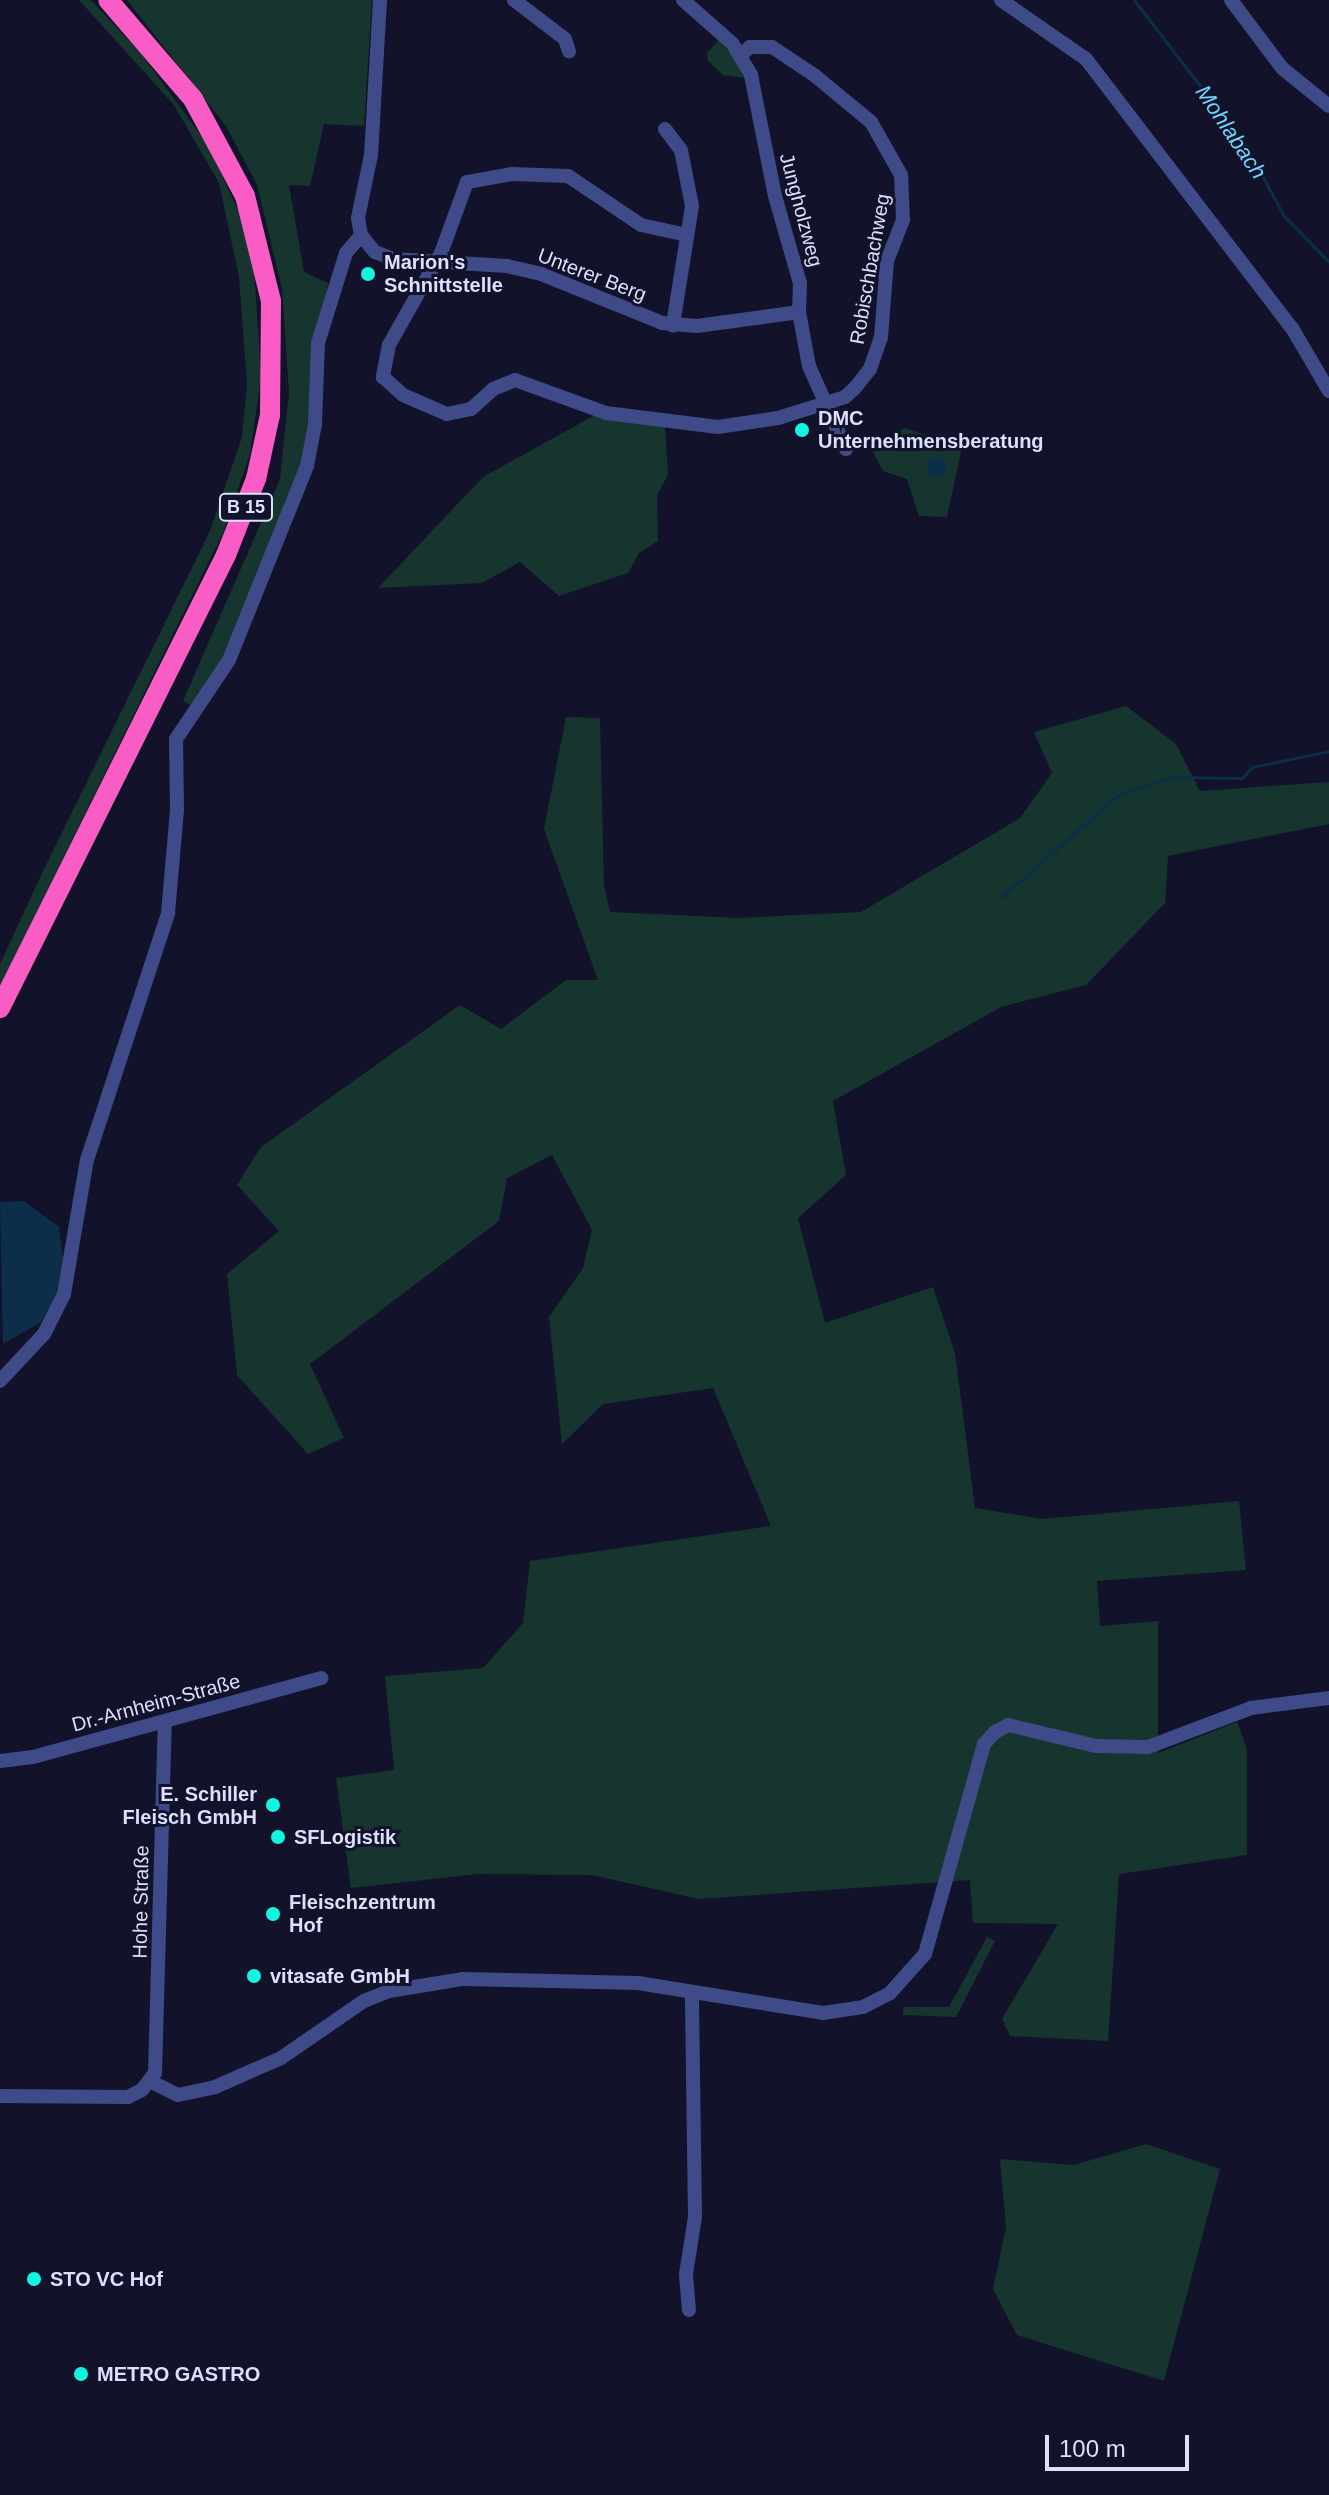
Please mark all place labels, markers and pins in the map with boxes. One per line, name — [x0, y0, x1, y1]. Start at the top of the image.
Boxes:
place label: Marion's Schnittstelle — [384, 250, 503, 297]
marker: Marion's Schnittstelle — [359, 265, 377, 283]
place label: DMC Unternehmensberatung — [818, 406, 1044, 453]
marker: DMC Unternehmensberatung — [793, 421, 811, 439]
place label: E. Schiller Fleisch GmbH — [123, 1782, 257, 1829]
marker: E. Schiller Fleisch GmbH — [264, 1796, 282, 1814]
place label: SFLogistik — [294, 1825, 396, 1849]
marker: SFLogistik — [269, 1828, 287, 1846]
place label: Fleischzentrum Hof — [289, 1890, 436, 1937]
marker: Fleischzentrum Hof — [264, 1905, 282, 1923]
place label: vitasafe GmbH — [270, 1964, 410, 1988]
marker: vitasafe GmbH — [245, 1967, 263, 1985]
place label: STO VC Hof — [50, 2267, 163, 2291]
marker: STO VC Hof — [25, 2270, 43, 2288]
place label: METRO GASTRO — [97, 2362, 260, 2386]
marker: METRO GASTRO — [72, 2365, 90, 2383]

